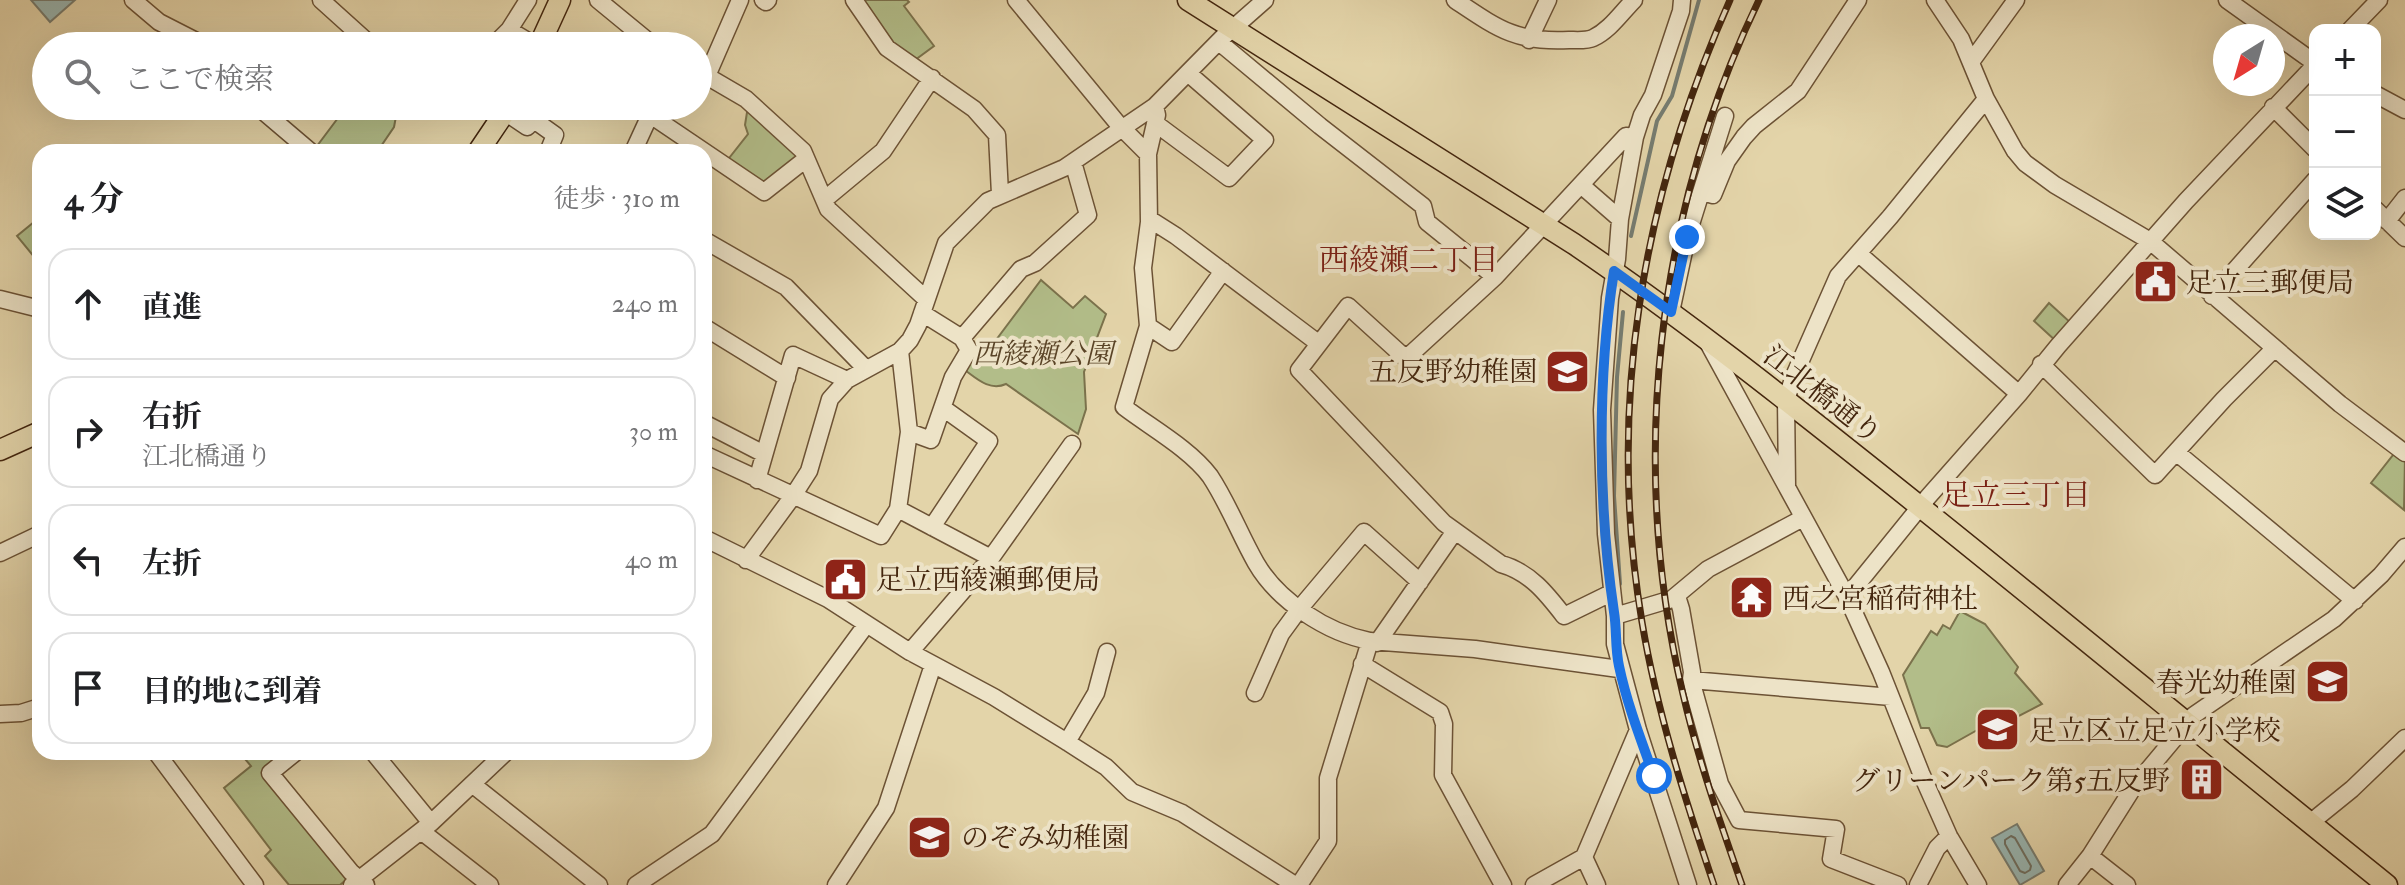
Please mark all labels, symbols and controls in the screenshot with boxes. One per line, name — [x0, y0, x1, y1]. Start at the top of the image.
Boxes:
north arrow — [2213, 24, 2285, 96]
map controls — [2309, 24, 2381, 240]
button: + — [2309, 24, 2381, 96]
search box — [32, 32, 712, 120]
icon: search — [60, 54, 104, 98]
text: ここで検索 — [124, 61, 274, 98]
button: − — [2309, 96, 2381, 168]
button: layers — [2309, 168, 2381, 240]
text: 4 分 — [64, 178, 123, 221]
text: 徒歩 · 310 m — [554, 183, 680, 215]
route end — [1669, 219, 1705, 255]
district label: 西綾瀬二丁目 — [1319, 242, 1499, 279]
public building icon: 足立三郵便局 — [2131, 258, 2179, 306]
place label: 足立三郵便局 — [2186, 266, 2354, 301]
icon: ahead — [66, 282, 110, 326]
text: 240 m — [612, 288, 678, 320]
text: 直進 — [142, 289, 202, 326]
park label: 西綾瀬公園 — [973, 337, 1117, 372]
street label: 江北橋通り — [1756, 338, 1888, 452]
school or university icon: 五反野幼稚園 — [1544, 347, 1592, 395]
place label: 五反野幼稚園 — [1369, 355, 1537, 390]
text: 右折 — [142, 398, 202, 435]
icon: right — [66, 410, 110, 454]
text: 30 m — [629, 416, 678, 448]
text: 江北橋通り — [142, 441, 272, 473]
district label: 足立三丁目 — [1941, 477, 2091, 514]
icon: left — [66, 538, 110, 582]
text: 40 m — [625, 544, 678, 576]
text: 左折 — [142, 545, 202, 582]
public building icon: 足立西綾瀬郵便局 — [821, 555, 869, 603]
place label: 足立西綾瀬郵便局 — [876, 563, 1100, 598]
temple icon: 西之宮稲荷神社 — [1727, 574, 1775, 622]
place label: 西之宮稲荷神社 — [1782, 582, 1978, 617]
school or university icon: 春光幼稚園 — [2303, 658, 2351, 706]
icon: arrive — [66, 666, 110, 710]
place label: 春光幼稚園 — [2156, 666, 2296, 701]
text: 目的地に到着 — [142, 673, 322, 710]
school or university icon: 足立区立足立小学校 — [1974, 706, 2022, 754]
place label: 足立区立足立小学校 — [2029, 714, 2281, 749]
building icon: グリーンパーク第5五反野 — [2177, 756, 2225, 804]
route start — [1636, 758, 1672, 794]
place label: グリーンパーク第5五反野 — [1852, 764, 2170, 799]
school or university icon: のぞみ幼稚園 — [906, 813, 954, 861]
place label: のぞみ幼稚園 — [961, 821, 1129, 856]

